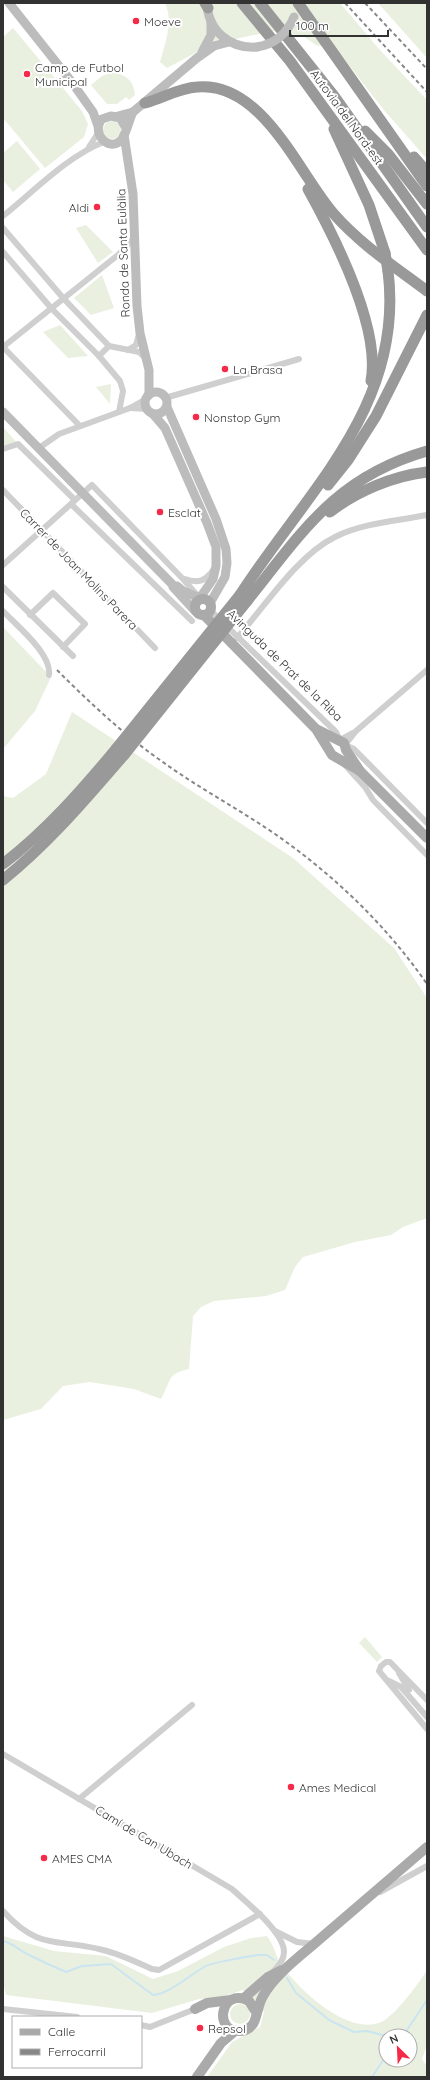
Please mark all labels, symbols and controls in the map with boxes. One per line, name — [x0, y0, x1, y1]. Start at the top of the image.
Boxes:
scale bar — [290, 12, 388, 38]
place label: Moeve — [144, 14, 181, 29]
marker: Moeve — [131, 16, 141, 26]
text: 100 m — [296, 18, 329, 33]
place label: Camp de Futbol Municipal — [35, 60, 124, 89]
street label: Autovia del Nord-est — [307, 66, 387, 168]
marker: Camp de Futbol Municipal — [22, 69, 32, 79]
street label: Ronda de Santa Eulàlia — [113, 188, 133, 318]
place label: Aldi — [69, 200, 89, 215]
marker: Aldi — [92, 202, 102, 212]
place label: La Brasa — [233, 362, 283, 377]
marker: La Brasa — [220, 364, 230, 374]
place label: Nonstop Gym — [204, 410, 281, 425]
marker: Nonstop Gym — [191, 412, 201, 422]
street label: Carrer de Joan Molins Parera — [17, 505, 141, 633]
place label: Esclat — [168, 505, 201, 520]
marker: Esclat — [155, 507, 165, 517]
street label: Avinguda de Prat de la Riba — [224, 606, 346, 724]
place label: Ames Medical — [299, 1780, 376, 1795]
marker: Ames Medical — [286, 1782, 296, 1792]
street label: Camí de Can Ubach — [93, 1802, 195, 1872]
place label: AMES CMA — [52, 1851, 112, 1866]
marker: AMES CMA — [39, 1853, 49, 1863]
legend — [12, 2016, 142, 2068]
place label: Repsol — [208, 2021, 246, 2036]
marker: Repsol — [195, 2023, 205, 2033]
text: Calle — [48, 2024, 76, 2039]
north arrow — [378, 2028, 418, 2068]
text: N — [387, 2031, 400, 2047]
text: Ferrocarril — [48, 2044, 106, 2059]

